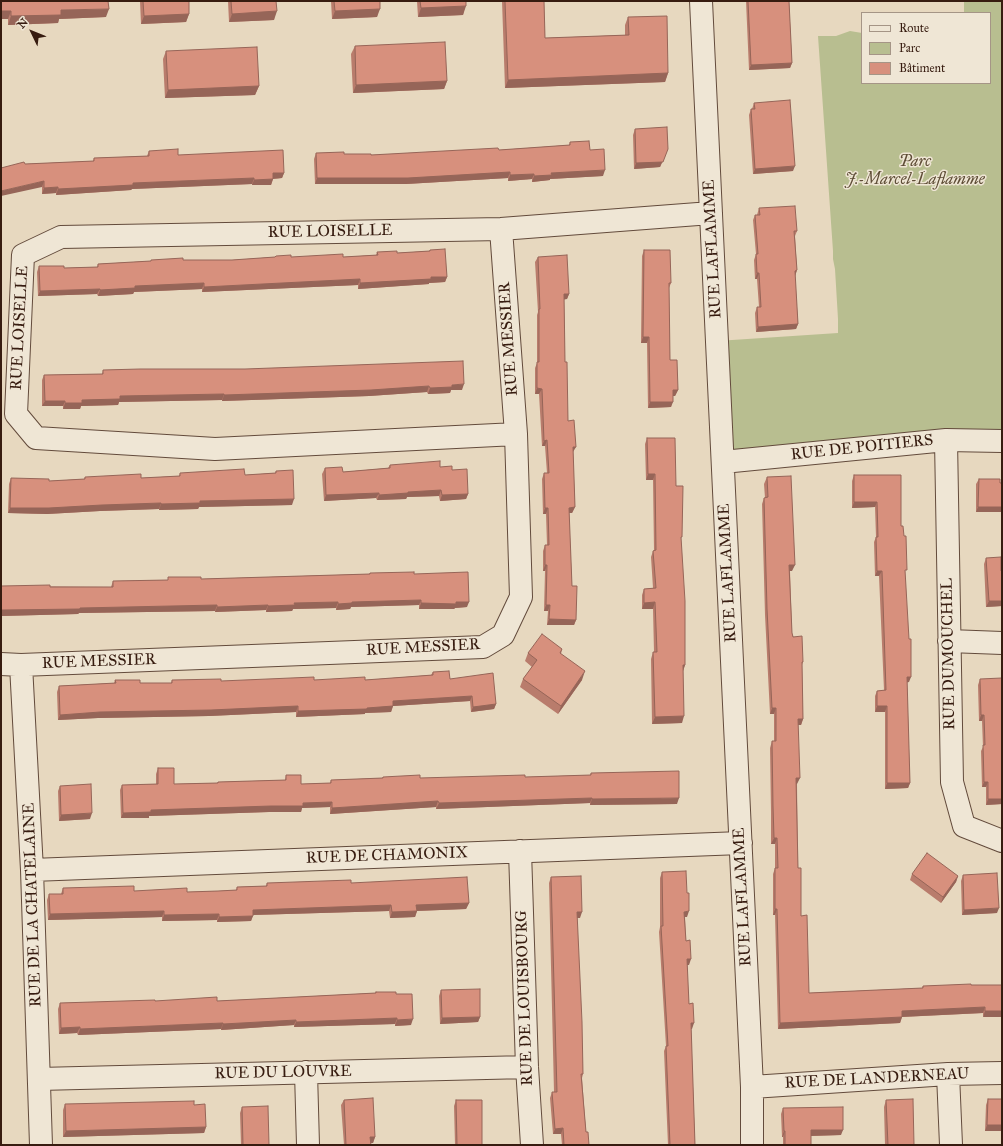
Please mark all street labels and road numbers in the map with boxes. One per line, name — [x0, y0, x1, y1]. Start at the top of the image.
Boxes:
street label: RUE LAFLAMME — [700, 179, 726, 319]
street label: RUE LOISELLE — [267, 221, 393, 243]
street label: RUE LOISELLE — [7, 265, 33, 391]
street label: RUE MESSIER — [495, 281, 523, 397]
street label: RUE DE POITIERS — [790, 431, 934, 465]
street label: RUE LAFLAMME — [715, 503, 741, 643]
street label: RUE DUMOUCHEL — [938, 578, 960, 730]
street label: RUE MESSIER — [365, 635, 481, 661]
street label: RUE MESSIER — [42, 650, 156, 674]
street label: RUE DE LA CHATELAINE — [20, 802, 46, 1008]
street label: RUE LAFLAMME — [730, 827, 756, 967]
street label: RUE DE CHAMONIX — [306, 844, 468, 868]
street label: RUE DE LOUISBOURG — [512, 910, 538, 1086]
street label: RUE DU LOUVRE — [214, 1062, 352, 1084]
street label: RUE DE LANDERNEAU — [784, 1065, 970, 1093]

